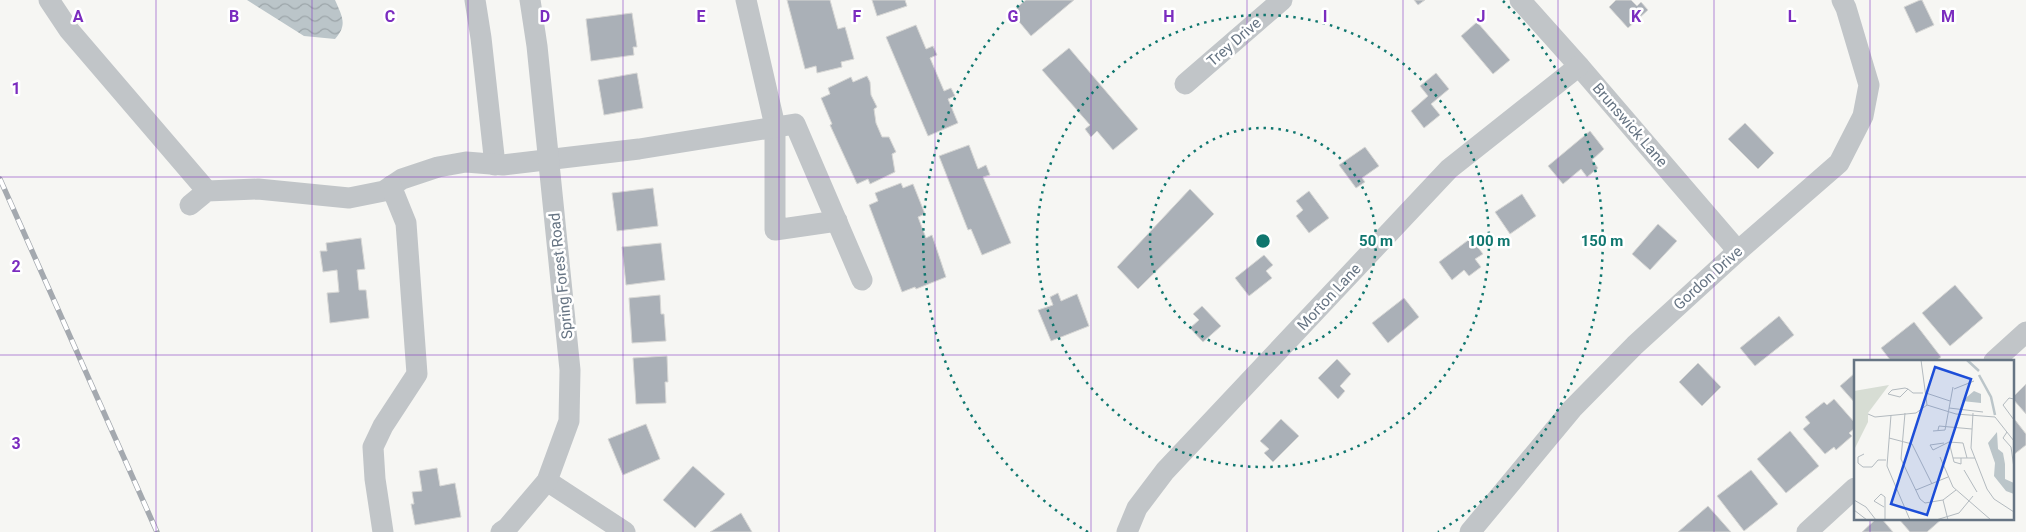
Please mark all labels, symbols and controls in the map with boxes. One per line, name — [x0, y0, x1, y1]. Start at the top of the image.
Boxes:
text: A — [73, 7, 84, 26]
text: B — [229, 7, 239, 26]
text: C — [385, 7, 395, 26]
text: D — [540, 7, 550, 26]
text: E — [697, 7, 706, 26]
text: F — [853, 7, 862, 26]
text: G — [1008, 7, 1019, 26]
text: H — [1163, 7, 1175, 26]
text: I — [1323, 7, 1327, 26]
text: J — [1477, 7, 1485, 26]
text: K — [1631, 7, 1642, 26]
text: L — [1788, 7, 1797, 26]
text: M — [1941, 7, 1955, 26]
street label: Trey Drive — [1203, 14, 1265, 70]
text: 1 — [11, 79, 21, 98]
street label: Brunswick Lane — [1589, 79, 1671, 171]
street label: Spring Forest Road — [545, 212, 577, 340]
centre of rings — [1254, 232, 1272, 250]
text: 50 m — [1359, 232, 1393, 250]
text: 100 m — [1468, 232, 1510, 250]
text: 150 m — [1581, 232, 1623, 250]
street label: Gordon Drive — [1670, 242, 1746, 314]
text: 2 — [11, 257, 21, 276]
street label: Morton Lane — [1293, 260, 1365, 334]
inset map — [1854, 360, 2014, 520]
text: 3 — [11, 434, 21, 453]

